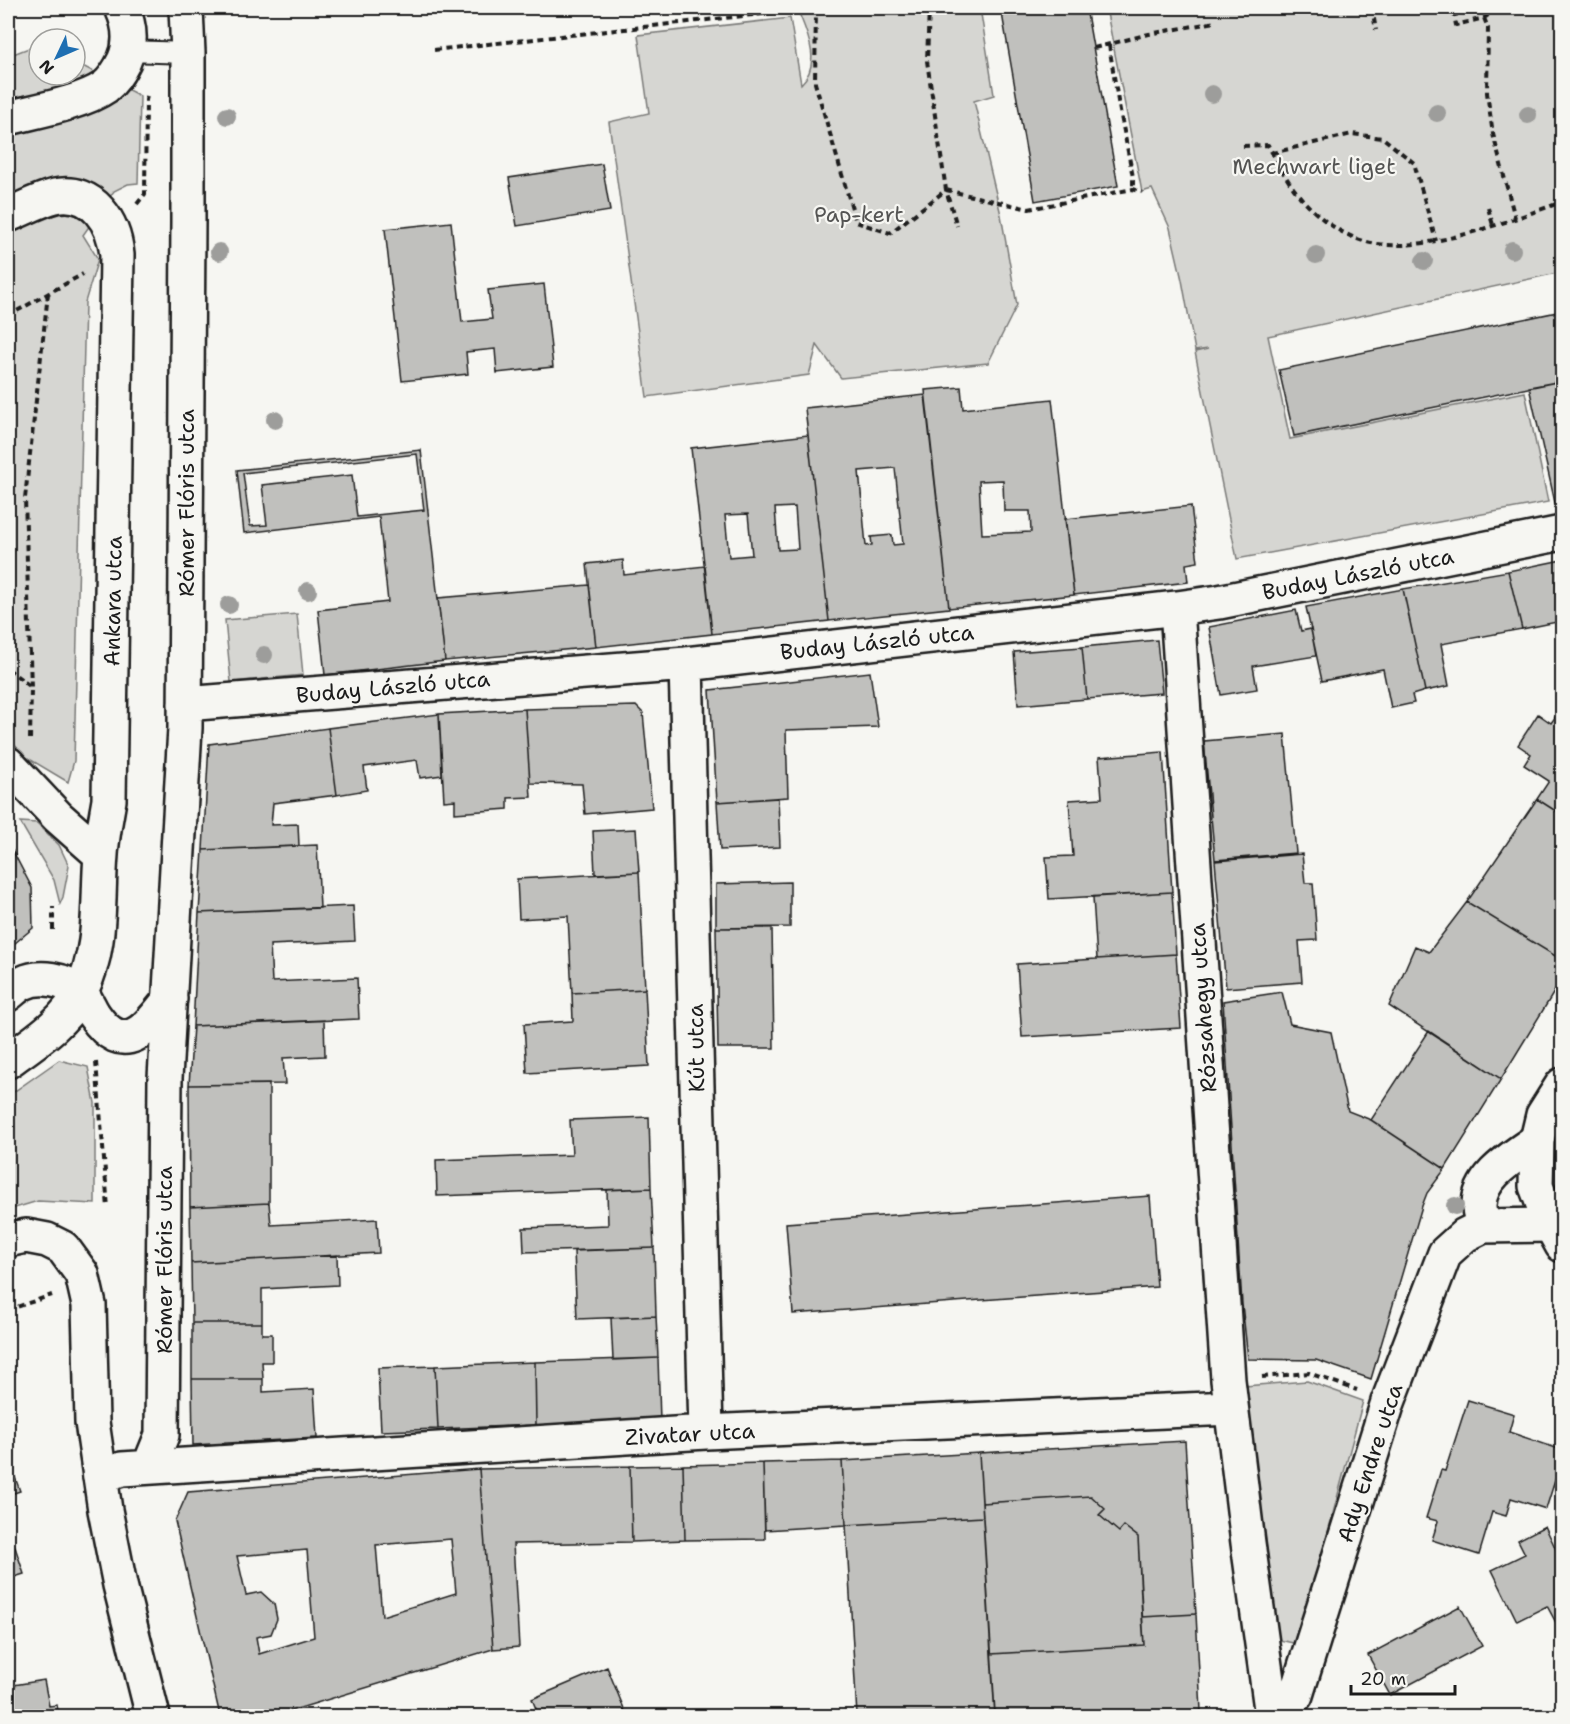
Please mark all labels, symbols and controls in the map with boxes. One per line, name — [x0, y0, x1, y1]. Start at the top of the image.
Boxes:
north arrow — [27, 27, 87, 87]
text: N — [35, 55, 59, 79]
park label: Mechwart liget — [1232, 152, 1396, 181]
park label: Pap-kert — [814, 200, 904, 229]
street label: Rómer Flóris utca — [172, 409, 201, 597]
street label: Ankara utca — [97, 535, 129, 667]
street label: Buday László utca — [1260, 541, 1457, 607]
street label: Buday László utca — [779, 617, 976, 667]
street label: Buday László utca — [295, 664, 492, 710]
street label: Rózsahegy utca — [1183, 922, 1223, 1094]
street label: Kút utca — [681, 1003, 711, 1093]
street label: Rómer Flóris utca — [150, 1166, 179, 1354]
street label: Ady Endre utca — [1331, 1380, 1409, 1546]
street label: Zivatar utca — [624, 1416, 756, 1452]
scale bar — [1351, 1658, 1454, 1696]
text: 20 m — [1360, 1667, 1406, 1691]

